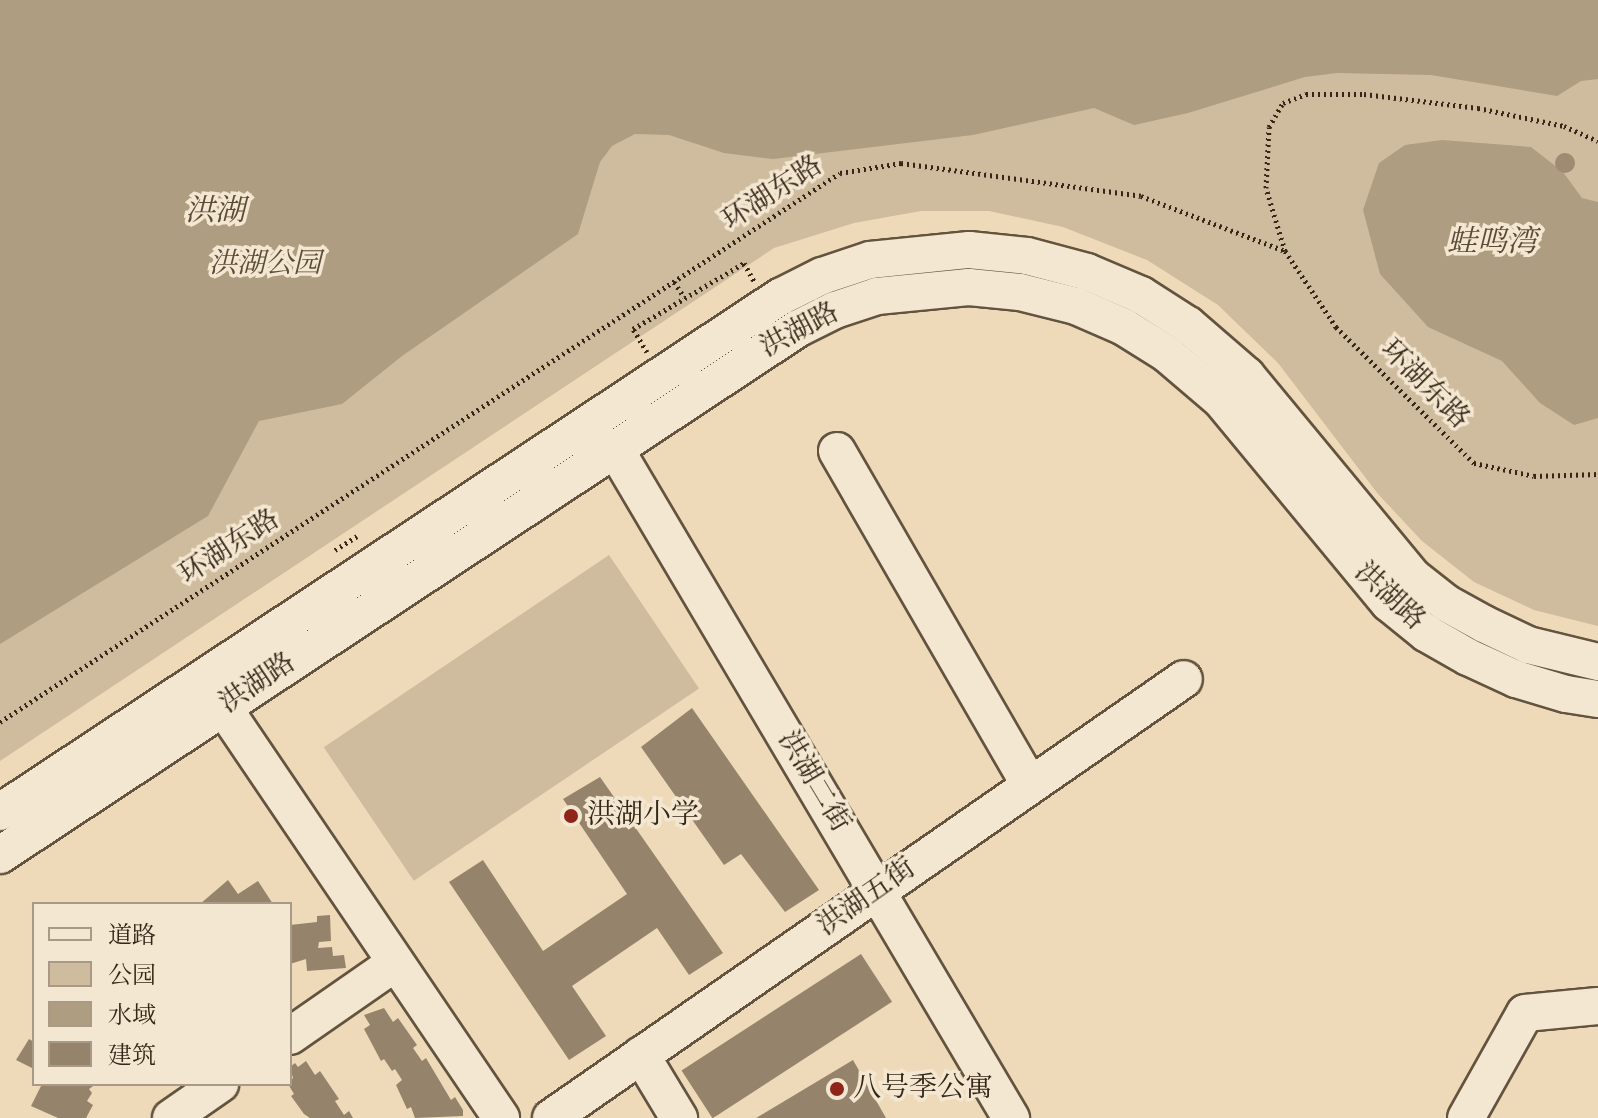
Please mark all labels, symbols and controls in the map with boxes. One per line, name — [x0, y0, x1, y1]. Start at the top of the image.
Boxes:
street label: 环湖东路 — [717, 149, 829, 239]
water label: 洪湖 — [185, 195, 245, 231]
water label: 蛙鸣湾 — [1447, 226, 1537, 262]
park label: 洪湖公园 — [209, 248, 321, 282]
street label: 洪湖路 — [755, 296, 845, 366]
street label: 环湖东路 — [1373, 334, 1475, 436]
street label: 环湖东路 — [174, 503, 286, 593]
street label: 洪湖路 — [1347, 556, 1431, 638]
street label: 洪湖路 — [214, 647, 302, 721]
street label: 洪湖二街 — [770, 725, 856, 839]
place label: 洪湖小学 — [587, 799, 699, 833]
marker: 洪湖小学 — [562, 807, 580, 825]
street label: 洪湖五街 — [811, 852, 923, 944]
legend — [32, 902, 292, 1086]
text: 道路 — [108, 920, 156, 954]
text: 公园 — [108, 960, 156, 994]
text: 水域 — [108, 1000, 156, 1034]
text: 建筑 — [108, 1040, 156, 1074]
place label: 八号季公寓 — [853, 1072, 993, 1106]
marker: 八号季公寓 — [828, 1080, 846, 1098]

